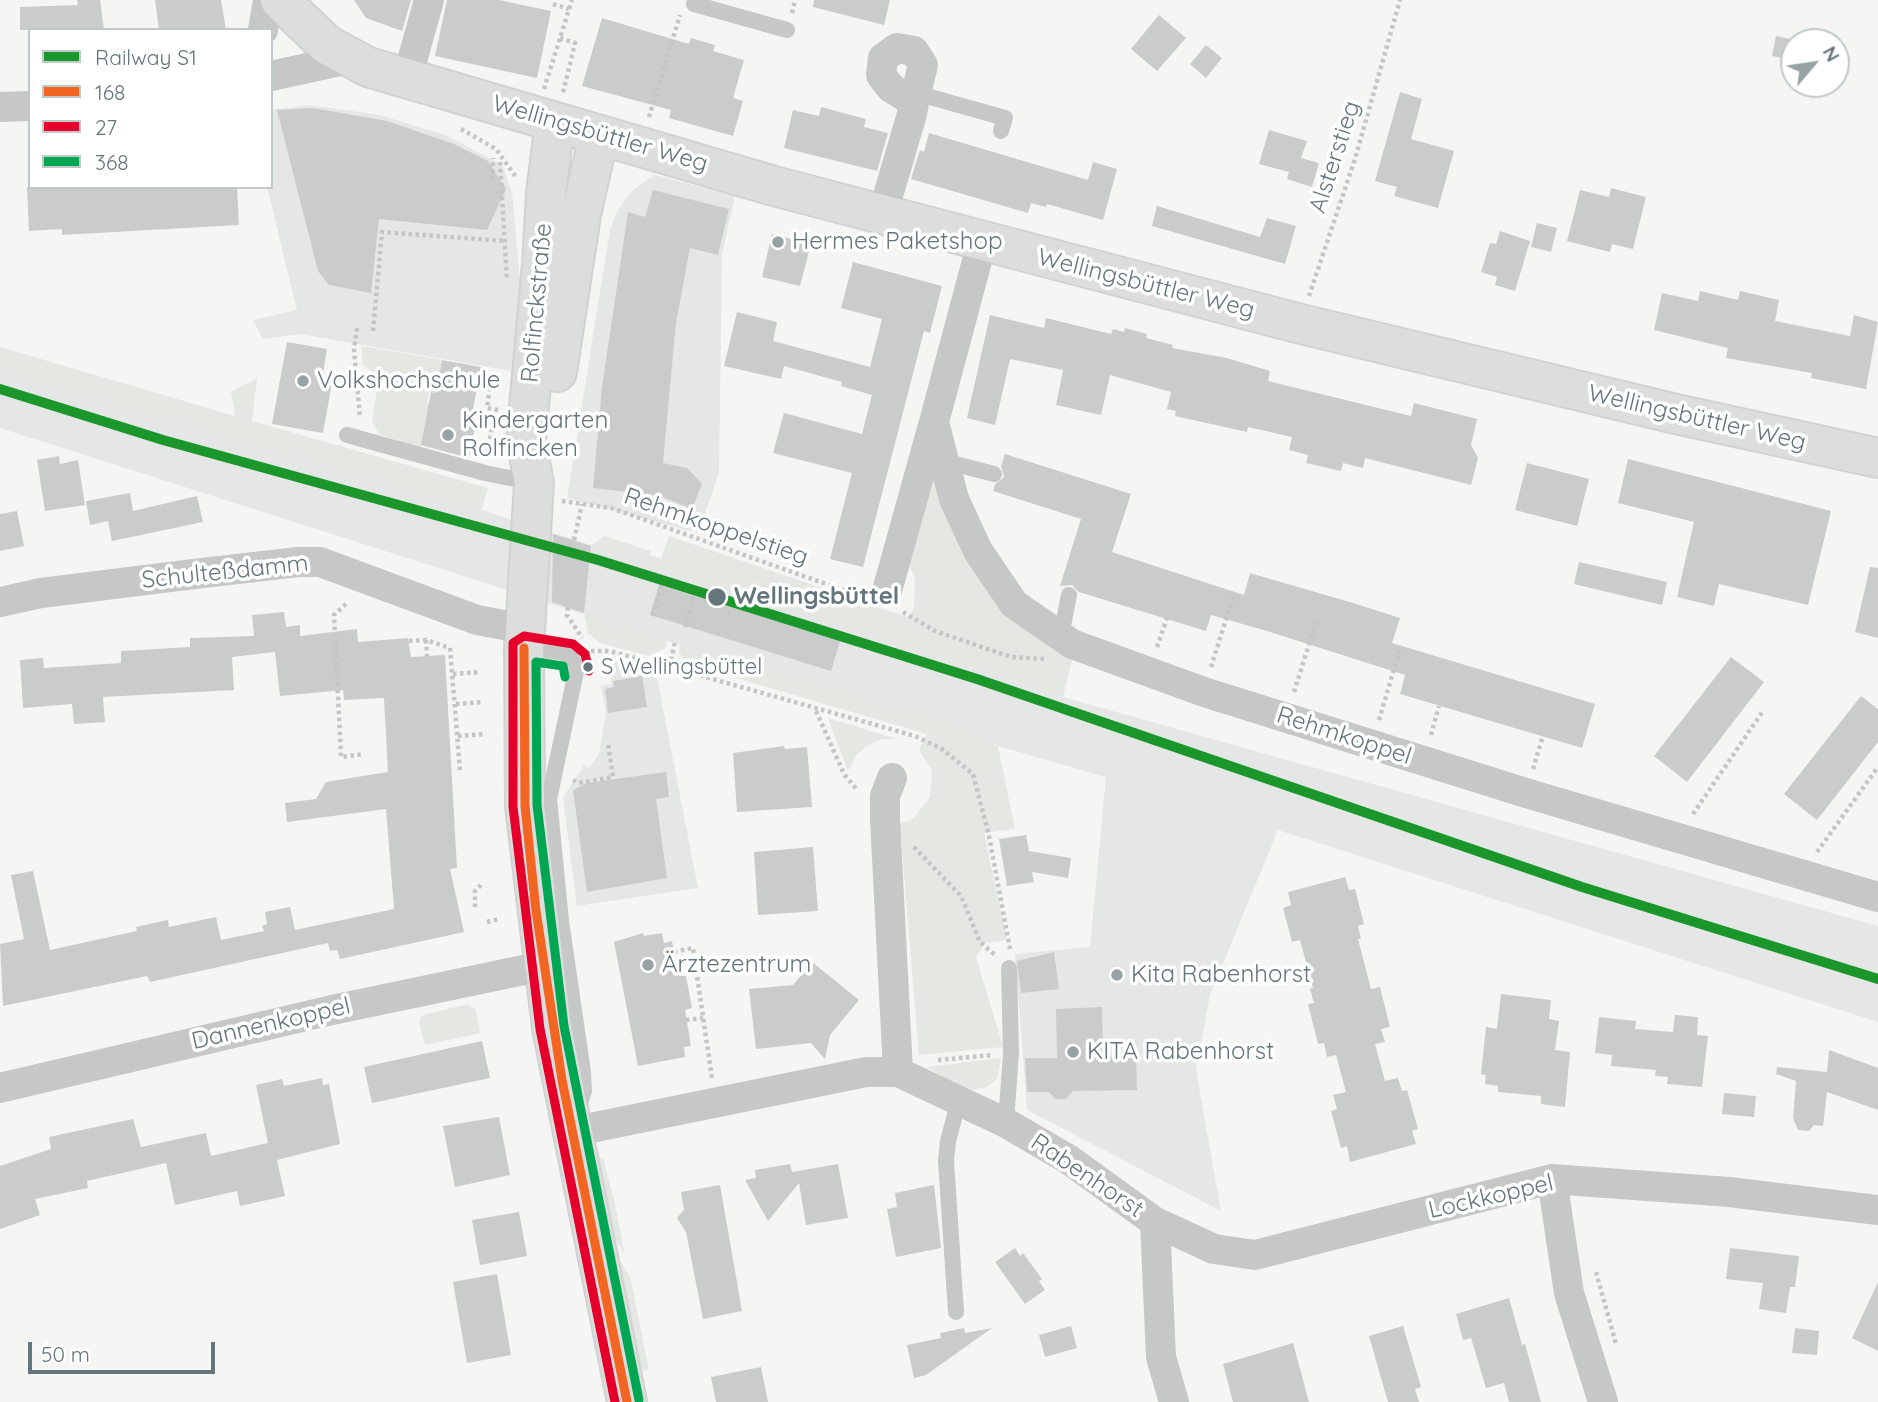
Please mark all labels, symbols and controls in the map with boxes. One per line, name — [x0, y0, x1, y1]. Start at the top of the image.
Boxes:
legend — [28, 28, 273, 189]
north arrow — [1780, 28, 1850, 98]
text: N — [1818, 42, 1845, 66]
text: Railway S1 — [95, 44, 197, 70]
text: 168 — [95, 79, 125, 105]
street label: Wellingsbüttler Weg — [489, 89, 711, 179]
street label: Alsterstieg — [1303, 97, 1367, 217]
text: 27 — [95, 114, 117, 140]
text: 368 — [95, 149, 129, 175]
street label: Rolfinckstraße — [516, 222, 558, 384]
place label: Hermes Paketshop — [792, 228, 1002, 256]
marker: Hermes Paketshop — [770, 234, 786, 250]
street label: Wellingsbüttler Weg — [1034, 243, 1258, 325]
place label: Volkshochschule — [317, 367, 500, 395]
marker: Volkshochschule — [295, 373, 311, 389]
street label: Wellingsbüttler Weg — [1585, 379, 1809, 457]
place label: Kindergarten Rolfincken — [462, 407, 608, 463]
marker: Kindergarten Rolfincken — [440, 427, 456, 443]
street label: Rehmkoppelstieg — [620, 482, 812, 572]
street label: Schulteßdamm — [140, 549, 310, 595]
place label: Wellingsbüttel — [734, 583, 899, 611]
marker: Wellingsbüttel — [706, 586, 728, 608]
place label: S Wellingsbüttel — [601, 654, 762, 680]
marker: S Wellingsbüttel — [581, 660, 595, 674]
street label: Rehmkoppel — [1273, 701, 1415, 771]
place label: Ärztezentrum — [662, 951, 811, 979]
marker: Ärztezentrum — [640, 957, 656, 973]
place label: Kita Rabenhorst — [1131, 961, 1311, 989]
marker: Kita Rabenhorst — [1109, 967, 1125, 983]
street label: Dannenkoppel — [189, 992, 353, 1056]
place label: KITA Rabenhorst — [1087, 1038, 1274, 1066]
marker: KITA Rabenhorst — [1065, 1044, 1081, 1060]
street label: Rabenhorst — [1025, 1128, 1149, 1224]
street label: Lockkoppel — [1426, 1169, 1556, 1225]
scale bar — [32, 1328, 219, 1372]
text: 50 m — [41, 1341, 90, 1367]

